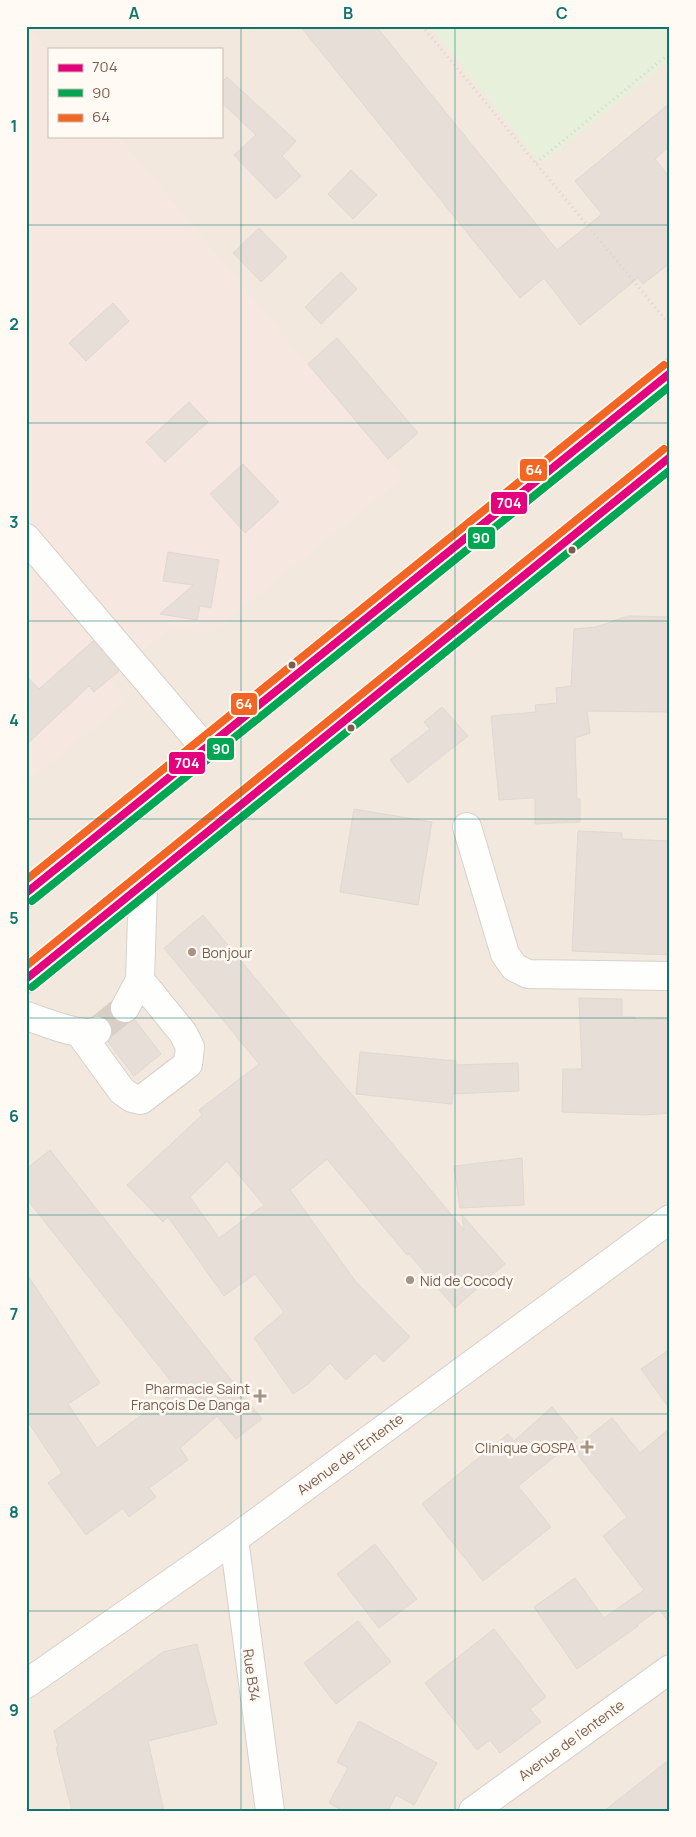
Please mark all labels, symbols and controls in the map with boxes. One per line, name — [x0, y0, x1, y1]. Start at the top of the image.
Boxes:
text: A — [129, 2, 140, 24]
text: B — [343, 2, 353, 24]
text: C — [556, 2, 568, 24]
legend — [48, 48, 222, 138]
text: 704 — [92, 56, 118, 77]
text: 90 — [92, 82, 110, 103]
text: 64 — [92, 106, 110, 127]
text: 1 — [10, 115, 18, 137]
text: 2 — [9, 313, 19, 335]
line badge: 64 — [519, 458, 548, 482]
text: 64 — [525, 460, 543, 479]
line badge: 704 — [490, 491, 528, 515]
text: 704 — [496, 493, 522, 512]
text: 3 — [9, 511, 19, 533]
line badge: 90 — [467, 526, 496, 550]
text: 90 — [472, 528, 490, 547]
unlabelled marker — [567, 545, 577, 555]
unlabelled marker — [287, 660, 297, 670]
line badge: 64 — [230, 692, 258, 716]
text: 64 — [235, 694, 253, 713]
text: 4 — [9, 709, 19, 731]
unlabelled marker — [346, 723, 356, 733]
line badge: 90 — [206, 737, 235, 761]
text: 90 — [212, 739, 230, 758]
line badge: 704 — [168, 751, 206, 775]
text: 704 — [174, 753, 200, 772]
text: 5 — [9, 907, 19, 929]
place label: Bonjour — [202, 943, 252, 962]
marker: Bonjour — [186, 946, 198, 958]
text: 6 — [9, 1105, 19, 1127]
place label: Nid de Cocody — [420, 1271, 514, 1290]
marker: Nid de Cocody — [404, 1274, 416, 1286]
text: 7 — [10, 1303, 18, 1325]
place label: Pharmacie Saint François De Danga — [131, 1379, 250, 1414]
marker: Pharmacie Saint François De Danga — [254, 1390, 266, 1402]
street label: Avenue de l'Entente — [293, 1409, 407, 1499]
place label: Clinique GOSPA — [475, 1438, 576, 1457]
marker: Clinique GOSPA — [580, 1440, 594, 1454]
text: 8 — [9, 1501, 19, 1523]
street label: Rue B34 — [239, 1648, 265, 1702]
street label: Avenue de l'entente — [514, 1695, 628, 1785]
text: 9 — [9, 1699, 19, 1721]

